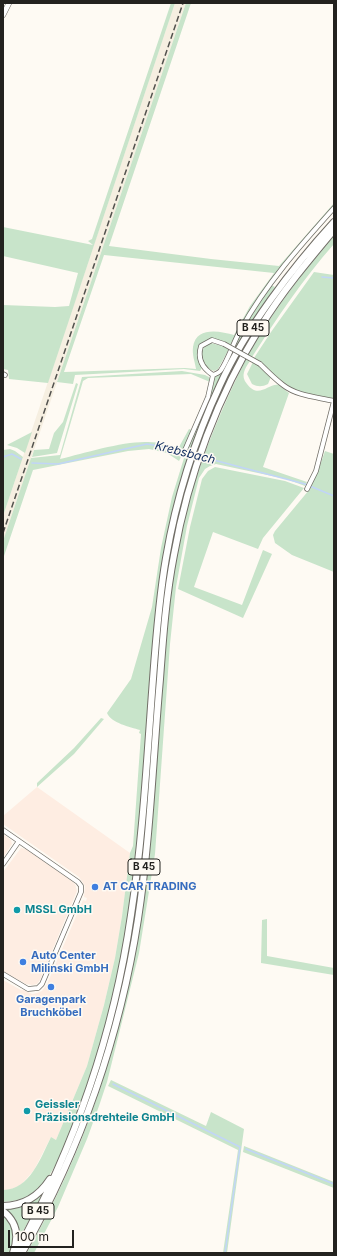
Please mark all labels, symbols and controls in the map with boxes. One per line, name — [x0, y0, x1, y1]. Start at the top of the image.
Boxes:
road number: B 45 — [237, 320, 269, 336]
water label: Krebsbach — [153, 439, 217, 467]
road number: B 45 — [128, 859, 160, 875]
place label: AT CAR TRADING — [103, 880, 197, 894]
marker: AT CAR TRADING — [90, 882, 100, 892]
place label: MSSL GmbH — [25, 903, 92, 917]
marker: MSSL GmbH — [12, 905, 22, 915]
place label: Auto Center Milinski GmbH — [31, 949, 109, 975]
marker: Auto Center Milinski GmbH — [18, 957, 28, 967]
marker: Garagenpark Bruchköbel — [46, 982, 56, 992]
place label: Garagenpark Bruchköbel — [16, 993, 86, 1019]
place label: Geissler Präzisionsdrehteile GmbH — [35, 1098, 175, 1124]
marker: Geissler Präzisionsdrehteile GmbH — [22, 1106, 32, 1116]
road number: B 45 — [22, 1203, 54, 1219]
scale bar — [10, 1222, 76, 1248]
text: 100 m — [15, 1229, 49, 1244]

